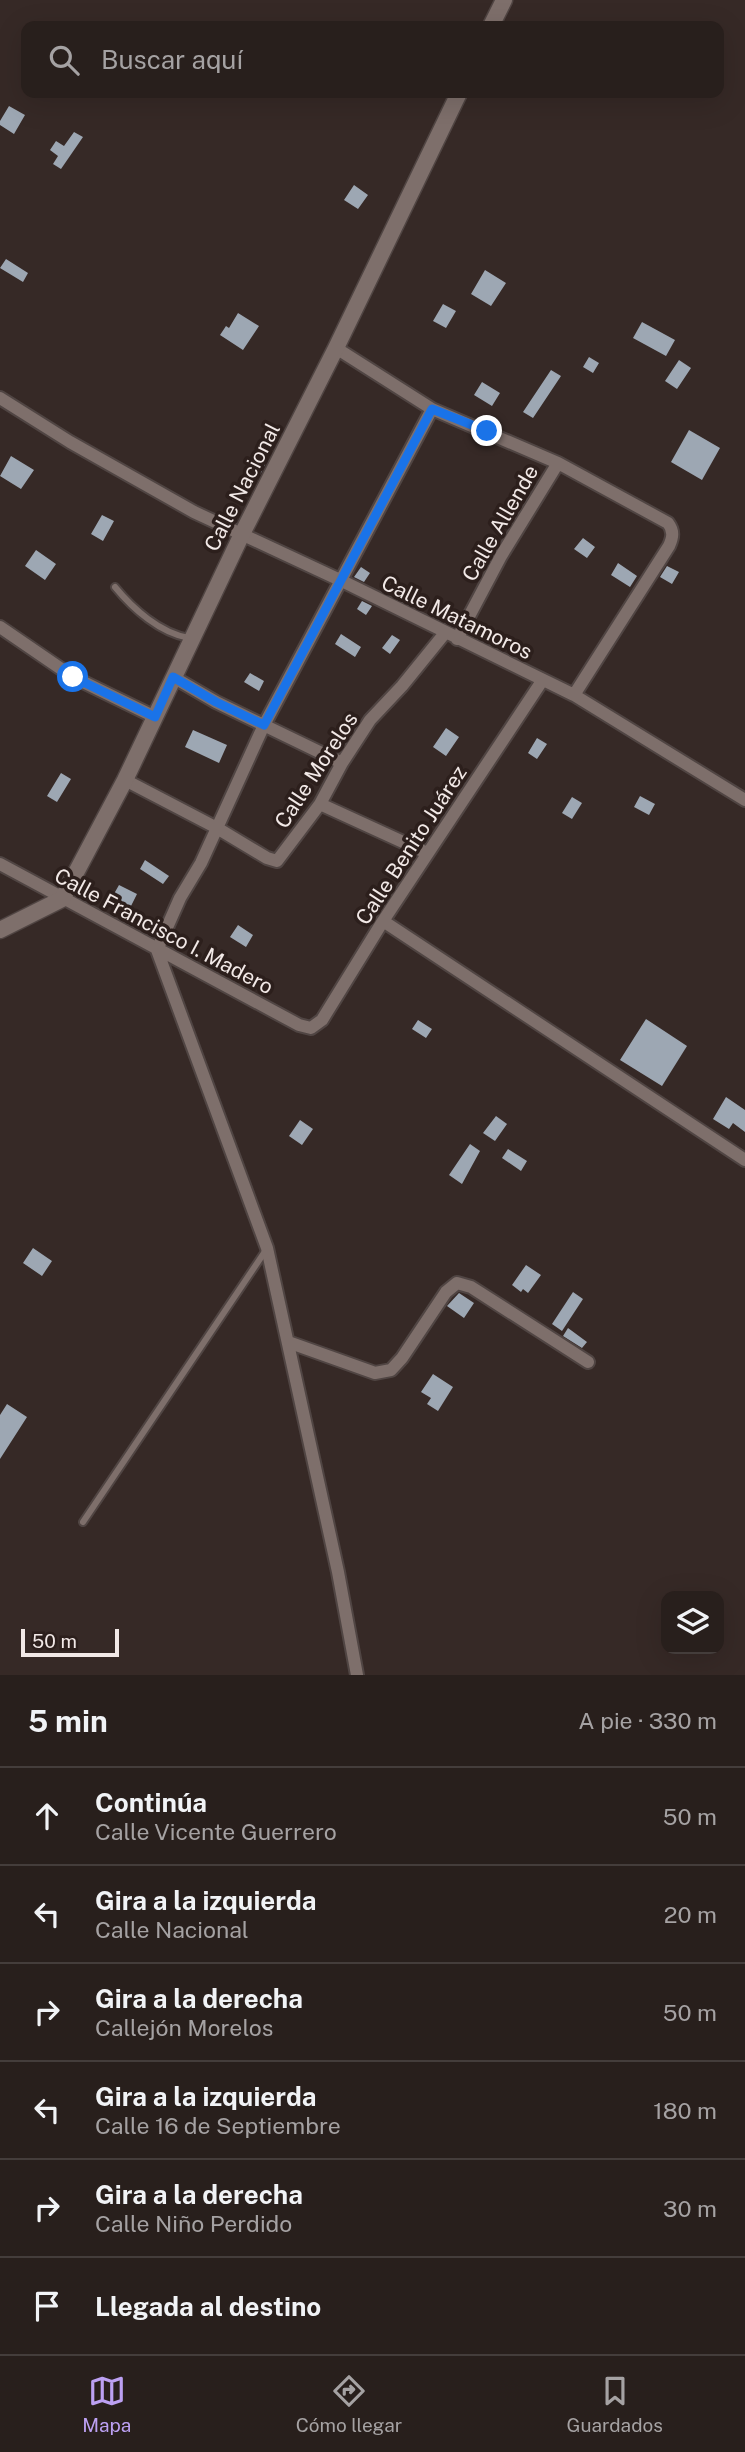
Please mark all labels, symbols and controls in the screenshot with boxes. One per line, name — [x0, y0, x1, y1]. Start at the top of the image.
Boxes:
search box — [21, 21, 724, 98]
icon: search — [45, 41, 83, 79]
text: Buscar aquí — [101, 44, 243, 75]
route end — [471, 415, 502, 446]
street label: Calle Nacional — [199, 419, 285, 555]
street label: Calle Allende — [457, 460, 543, 586]
street label: Calle Matamoros — [378, 570, 536, 664]
route start — [57, 661, 88, 692]
street label: Calle Morelos — [269, 707, 363, 833]
street label: Calle Benito Juárez — [350, 761, 472, 929]
street label: Calle Francisco I. Madero — [50, 863, 278, 999]
map controls — [661, 1591, 724, 1654]
button: layers — [661, 1591, 724, 1654]
scale bar — [21, 1626, 119, 1658]
text: 50 m — [32, 1630, 77, 1652]
text: 5 min — [28, 1703, 108, 1739]
text: A pie · 330 m — [578, 1707, 717, 1734]
text: Continúa — [95, 1787, 207, 1818]
icon: ahead — [28, 1797, 66, 1835]
text: 50 m — [663, 1803, 717, 1830]
text: Calle Vicente Guerrero — [95, 1818, 337, 1845]
text: Gira a la izquierda — [95, 1885, 317, 1916]
icon: left — [28, 1895, 66, 1933]
text: 20 m — [664, 1901, 717, 1928]
text: Calle Nacional — [95, 1916, 249, 1943]
text: Gira a la derecha — [95, 1983, 303, 2014]
icon: right — [28, 1993, 66, 2031]
text: 50 m — [663, 1999, 717, 2026]
text: Callejón Morelos — [95, 2014, 273, 2041]
text: Gira a la izquierda — [95, 2081, 317, 2112]
icon: left — [28, 2091, 66, 2129]
text: 180 m — [653, 2097, 717, 2124]
text: Calle 16 de Septiembre — [95, 2112, 341, 2139]
text: Gira a la derecha — [95, 2179, 303, 2210]
icon: right — [28, 2189, 66, 2227]
text: 30 m — [663, 2195, 717, 2222]
text: Calle Niño Perdido — [95, 2210, 292, 2237]
icon: arrive — [28, 2287, 66, 2325]
text: Llegada al destino — [95, 2291, 321, 2322]
tab: Mapa — [82, 2372, 131, 2436]
tab: Cómo llegar — [296, 2372, 402, 2436]
tab: Guardados — [567, 2372, 663, 2436]

